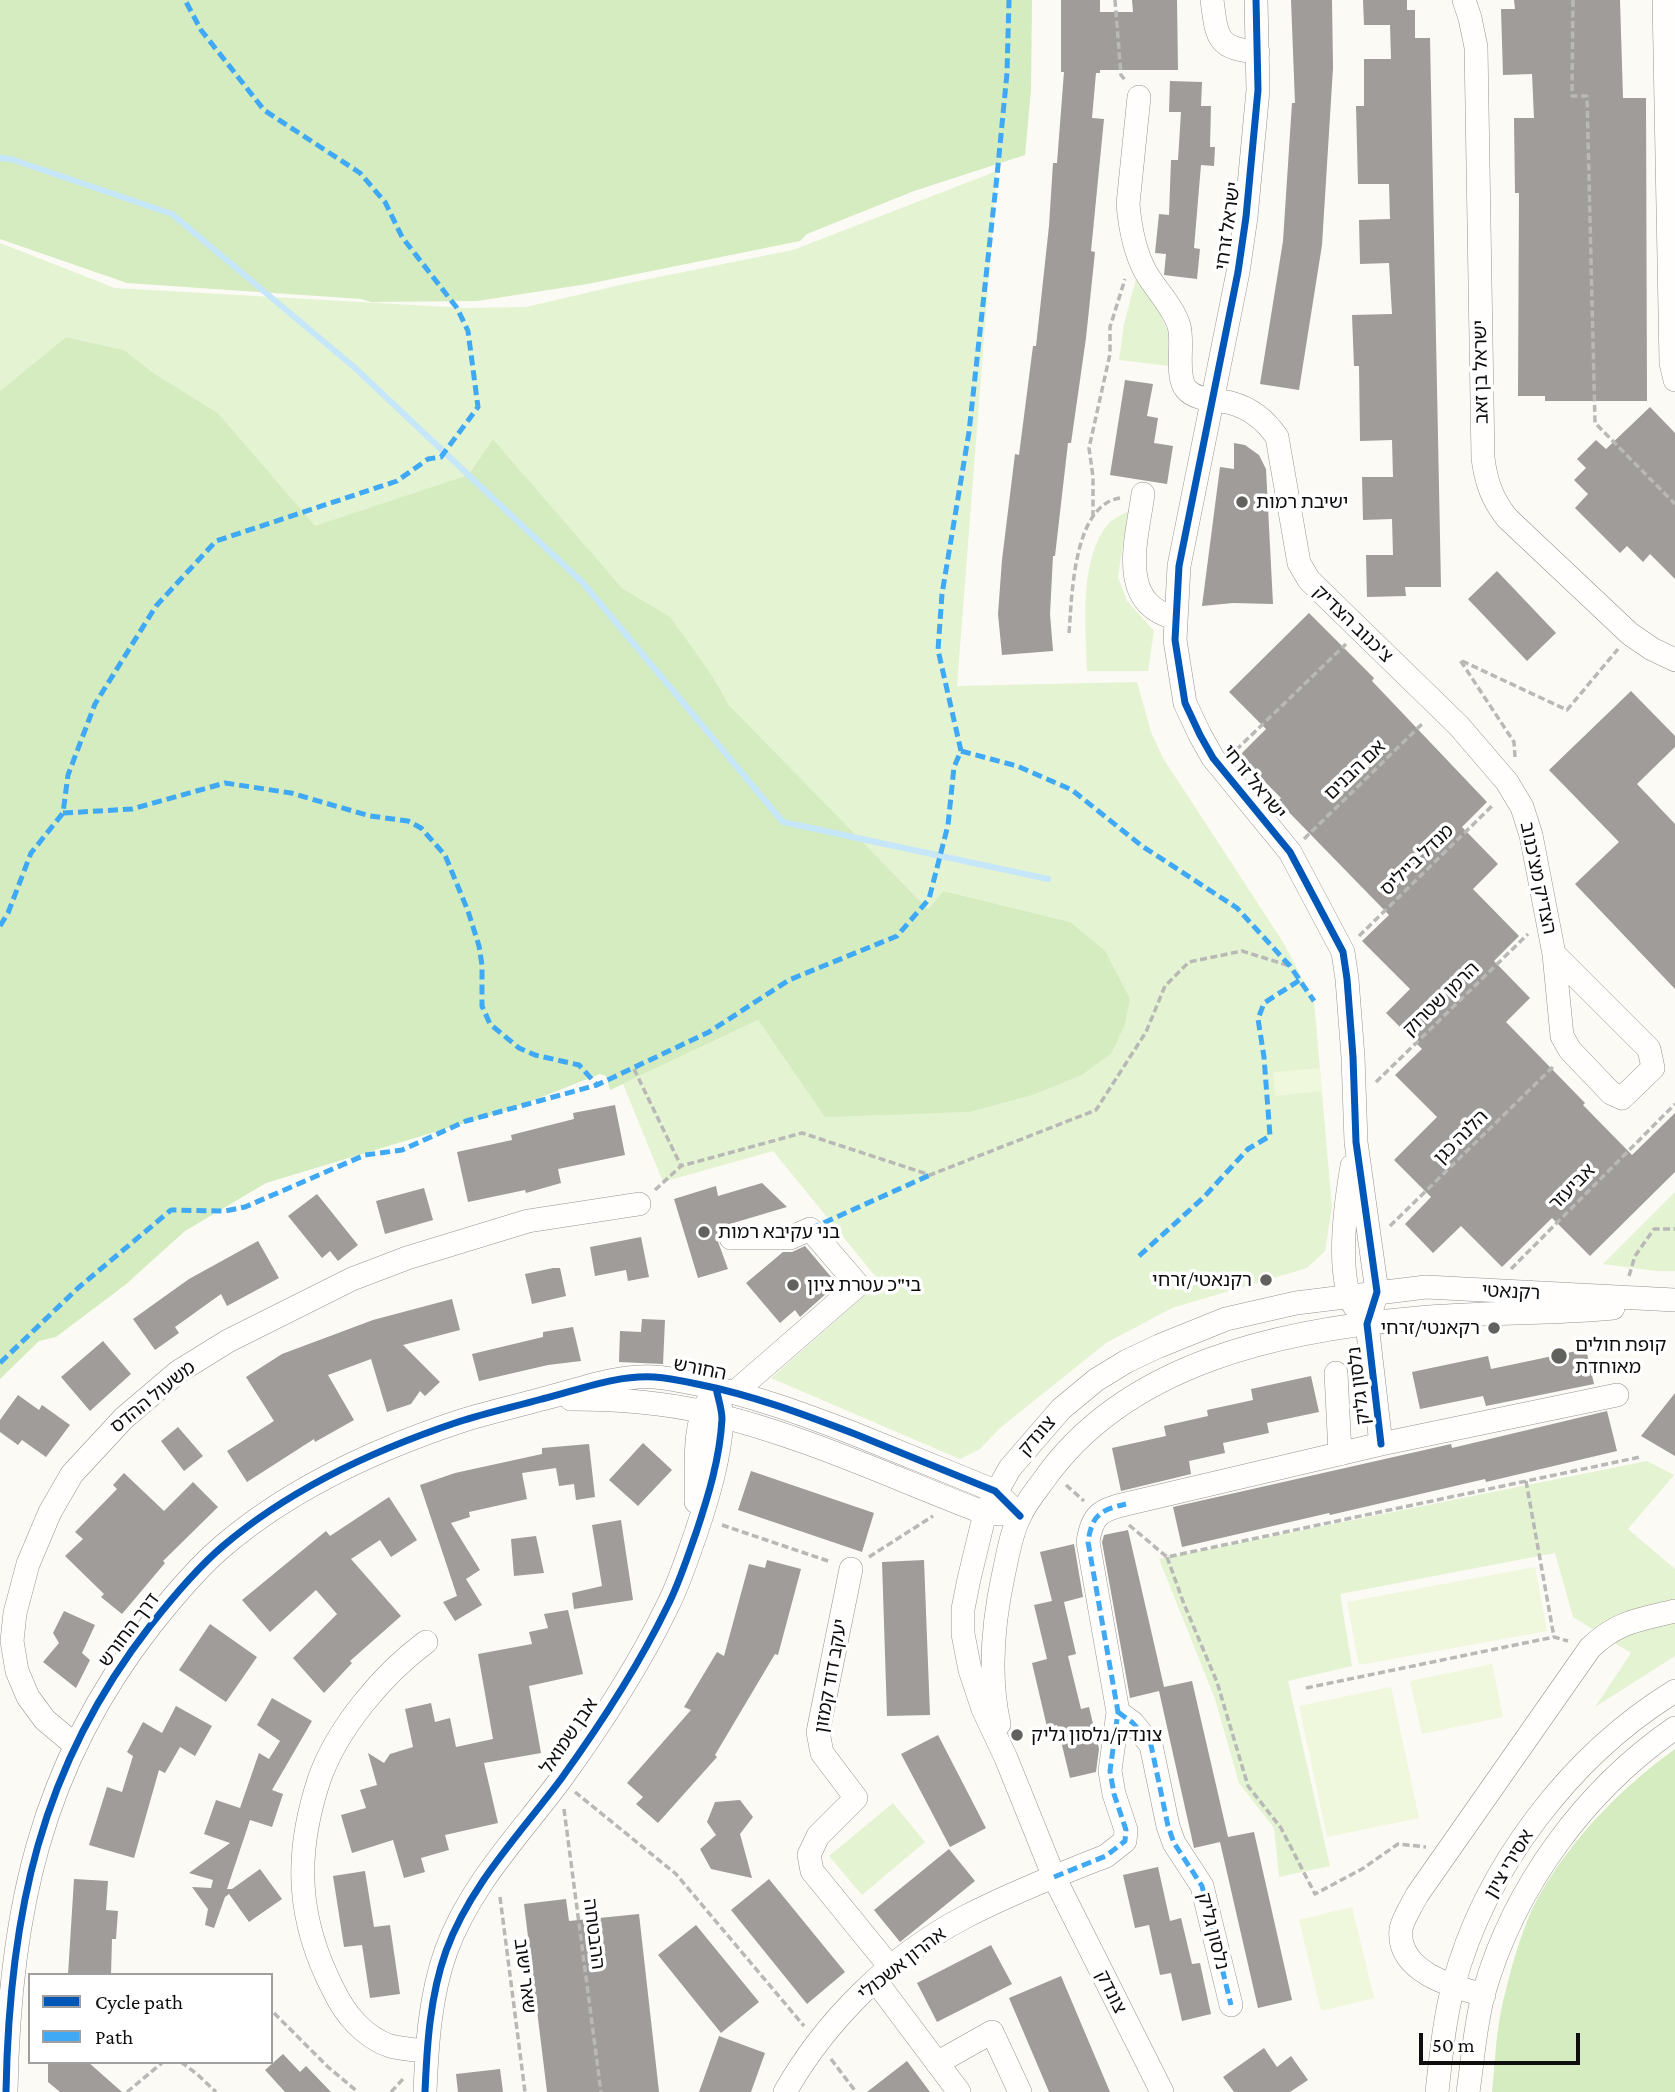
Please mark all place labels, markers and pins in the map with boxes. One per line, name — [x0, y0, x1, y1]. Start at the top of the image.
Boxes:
place label: ישיבת רמות — [1256, 491, 1348, 513]
marker: ישיבת רמות — [1234, 494, 1250, 510]
place label: בני עקיבא רמות — [718, 1221, 840, 1243]
marker: בני עקיבא רמות — [696, 1224, 712, 1240]
place label: רקנאטי/זרחי — [1152, 1269, 1252, 1291]
marker: רקנאטי/זרחי — [1258, 1272, 1274, 1288]
place label: בי"כ עטרת ציון — [807, 1274, 921, 1296]
marker: בי"כ עטרת ציון — [785, 1277, 801, 1293]
place label: רקאנטי/זרחי — [1380, 1317, 1480, 1339]
marker: רקאנטי/זרחי — [1486, 1320, 1502, 1336]
place label: קופת חולים מאוחדת — [1575, 1334, 1666, 1378]
marker: קופת חולים מאוחדת — [1549, 1346, 1569, 1366]
place label: צונדק/נלסון גליק — [1031, 1724, 1162, 1746]
marker: צונדק/נלסון גליק — [1009, 1727, 1025, 1743]

